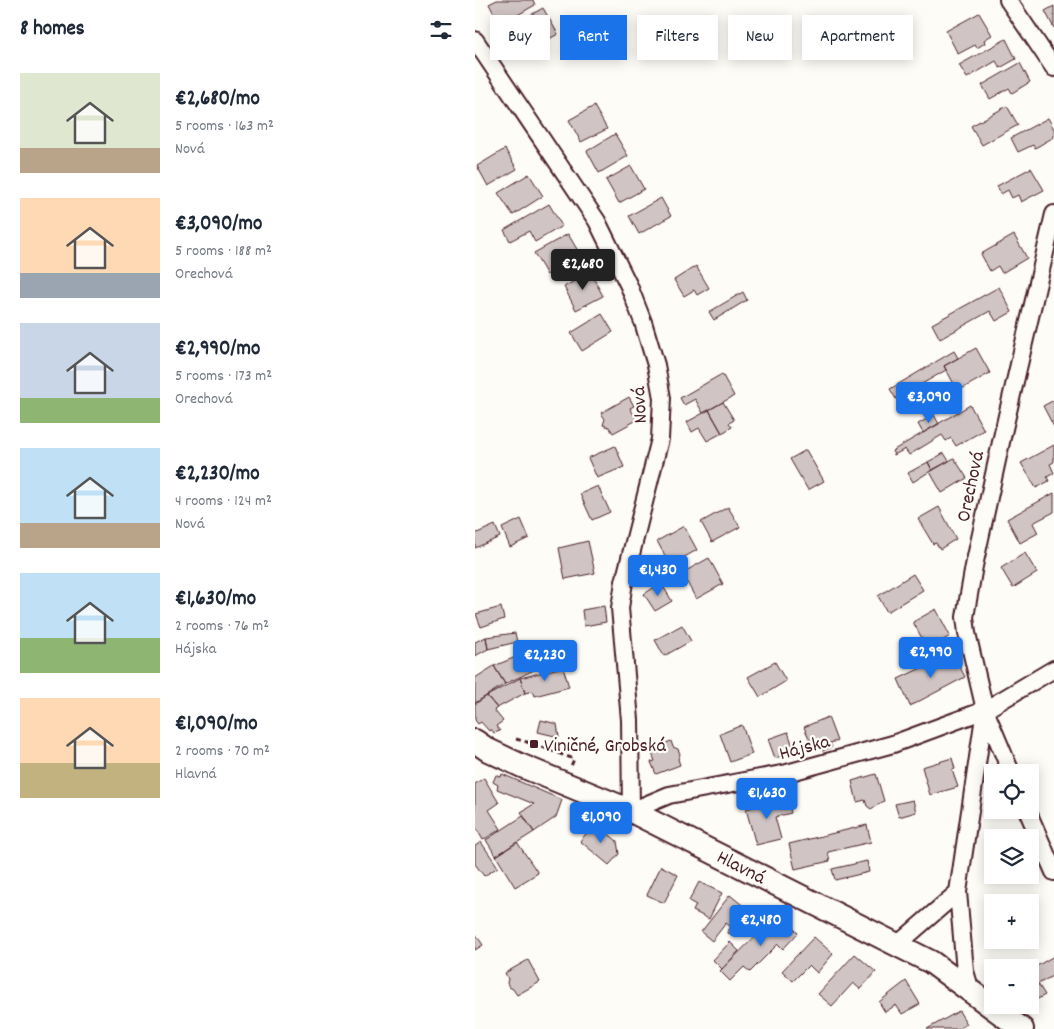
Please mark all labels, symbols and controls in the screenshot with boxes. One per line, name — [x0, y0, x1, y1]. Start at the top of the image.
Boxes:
text: 8 homes — [20, 15, 85, 45]
chip: Buy — [490, 15, 550, 60]
chip: Rent — [560, 15, 627, 60]
chip: Filters — [637, 15, 718, 60]
chip: New — [728, 15, 792, 60]
chip: Apartment — [802, 15, 913, 60]
icon: filters — [427, 16, 455, 44]
text: €2,680/mo — [175, 85, 260, 115]
icon: home — [60, 93, 120, 153]
text: 5 rooms · 163 m² — [175, 115, 274, 138]
text: Nová — [175, 138, 205, 161]
text: €3,090/mo — [175, 210, 262, 240]
icon: home — [60, 218, 120, 278]
text: 5 rooms · 188 m² — [175, 240, 272, 263]
pin: €2,680 — [542, 248, 624, 291]
text: €2,680 — [562, 253, 604, 276]
text: Orechová — [175, 263, 233, 286]
text: €2,990/mo — [175, 335, 260, 365]
icon: home — [60, 343, 120, 403]
text: 5 rooms · 173 m² — [175, 365, 272, 388]
pin: €3,090 — [888, 382, 970, 424]
street label: Nová — [626, 386, 656, 424]
text: €3,090 — [907, 386, 951, 409]
text: Orechová — [175, 388, 233, 411]
street label: Orechová — [951, 448, 993, 525]
text: €2,230/mo — [175, 460, 260, 490]
icon: home — [60, 468, 120, 528]
text: 4 rooms · 124 m² — [175, 490, 272, 513]
text: Nová — [175, 513, 205, 536]
pin: €1,430 — [617, 554, 699, 597]
text: €1,430 — [639, 559, 677, 582]
text: €1,630/mo — [175, 585, 256, 615]
icon: home — [60, 593, 120, 653]
text: 2 rooms · 76 m² — [175, 615, 269, 638]
pin: €2,990 — [890, 636, 972, 679]
text: Hájska — [175, 638, 216, 661]
pin: €2,230 — [504, 640, 586, 682]
text: €2,990 — [910, 641, 952, 664]
text: €2,230 — [524, 644, 566, 667]
text: €1,090/mo — [175, 710, 258, 740]
icon: home — [60, 718, 120, 778]
street label: Hájska — [776, 729, 834, 769]
place label: Viničné, Grobská — [544, 733, 666, 761]
marker: Viničné, Grobská — [528, 738, 540, 750]
text: 2 rooms · 70 m² — [175, 740, 270, 763]
text: Hlavná — [175, 763, 217, 786]
map controls — [984, 764, 1039, 1014]
button: locate — [984, 764, 1039, 819]
pin: €1,630 — [726, 778, 808, 820]
text: €1,630 — [747, 782, 787, 805]
pin: €1,090 — [560, 802, 642, 844]
text: €1,090 — [581, 806, 621, 829]
button: layers — [984, 829, 1039, 884]
street label: Hlavná — [711, 844, 770, 893]
button: + — [984, 894, 1039, 949]
pin: €2,480 — [720, 904, 802, 947]
text: €2,480 — [741, 909, 781, 932]
button: − — [984, 959, 1039, 1014]

